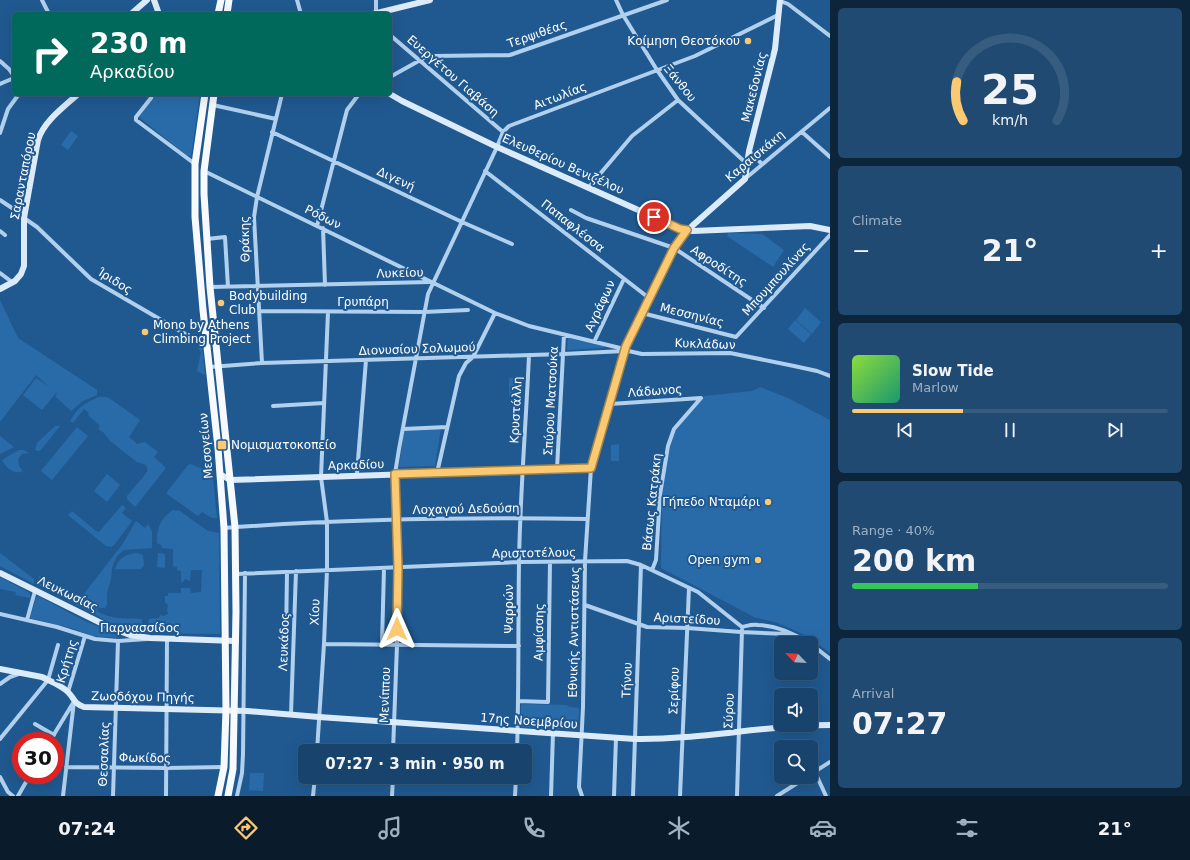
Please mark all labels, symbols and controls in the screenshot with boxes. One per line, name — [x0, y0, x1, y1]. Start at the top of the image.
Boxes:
street label: Τερψιθέας — [504, 17, 569, 51]
text: 230 m — [90, 27, 187, 60]
icon: right — [24, 28, 76, 80]
street label: Ευεργέτου Γιαβάση — [404, 32, 502, 120]
place label: Κοίμηση Θεοτόκου — [627, 34, 740, 48]
marker: Κοίμηση Θεοτόκου — [743, 36, 753, 46]
street label: Μακεδονίας — [738, 50, 770, 124]
text: Αρκαδίου — [90, 61, 175, 82]
street label: Ξάνθου — [661, 62, 699, 104]
text: 25 — [981, 65, 1039, 114]
street label: Αιτωλίας — [532, 79, 588, 113]
text: km/h — [992, 111, 1028, 127]
street label: Καραισκάκη — [723, 127, 787, 185]
street label: Σαρανταπόρου — [8, 131, 38, 221]
street label: Ελευθερίου Βενιζέλου — [500, 131, 626, 197]
street label: Διγενή — [375, 164, 417, 194]
street label: Παπαφλέσσα — [538, 197, 608, 255]
pin — [637, 200, 671, 234]
street label: Ρόδων — [303, 202, 344, 232]
icon: arrive — [643, 206, 665, 228]
text: Climate — [852, 213, 902, 228]
street label: Θράκης — [238, 216, 252, 262]
text: 21° — [982, 233, 1038, 268]
text: − — [852, 238, 870, 263]
text: + — [1150, 238, 1168, 263]
street label: Μπουμπουλίνας — [739, 239, 813, 319]
street label: Αφροδίτης — [688, 243, 750, 289]
street label: Ίριδος — [94, 264, 135, 297]
street label: Λυκείου — [376, 265, 424, 281]
street label: Αγράφων — [582, 278, 618, 334]
place label: Bodybuilding Club — [229, 289, 307, 317]
street label: Γρυπάρη — [337, 295, 389, 309]
marker: Bodybuilding Club — [216, 298, 226, 308]
street label: Μεσσηνίας — [659, 300, 725, 330]
place label: Mono by Athens Climbing Project — [153, 318, 251, 346]
marker: Mono by Athens Climbing Project — [140, 327, 150, 337]
street label: Κυκλάδων — [674, 336, 736, 352]
street label: Διονυσίου Σολωμού — [358, 340, 476, 358]
street label: Σπύρου Ματσούκα — [541, 346, 561, 456]
text: Slow Tide — [912, 362, 994, 380]
street label: Κρυστάλλη — [507, 376, 525, 444]
text: Marlow — [912, 380, 959, 395]
street label: Λάδωνος — [627, 382, 683, 400]
street label: Μεσογείων — [196, 412, 216, 480]
icon: previous — [894, 419, 916, 441]
icon: pause — [999, 419, 1021, 441]
icon: next — [1104, 419, 1126, 441]
place label: Νομισματοκοπείο — [231, 438, 336, 452]
marker: Νομισματοκοπείο — [216, 439, 228, 451]
street label: Βάσως Κατράκη — [640, 453, 664, 551]
street label: Αρκαδίου — [328, 457, 385, 473]
place label: Γήπεδο Νταμάρι — [662, 495, 760, 509]
marker: Γήπεδο Νταμάρι — [763, 497, 773, 507]
street label: Λοχαγού Δεδούση — [412, 501, 520, 517]
text: Range · 40% — [852, 523, 935, 538]
text: 200 km — [852, 543, 976, 578]
street label: Αριστοτέλους — [492, 545, 576, 561]
place label: Open gym — [688, 553, 750, 567]
marker: Open gym — [753, 555, 763, 565]
street label: Εθνικής Αντιστάσεως — [566, 566, 582, 698]
street label: Λευκωσίας — [36, 573, 100, 615]
street label: Ψαρρών — [502, 584, 516, 634]
street label: Χίου — [308, 598, 322, 626]
street label: Αμφίσσης — [531, 603, 547, 661]
position arrow — [376, 608, 418, 650]
street label: Αριστείδου — [653, 610, 721, 628]
street label: Λευκάδος — [276, 613, 292, 671]
street label: Παρνασσίδος — [100, 621, 180, 635]
north arrow — [774, 636, 818, 680]
map controls — [774, 636, 818, 784]
street label: Κρήτης — [54, 637, 80, 685]
street label: Τήνου — [619, 662, 635, 699]
street label: Μενίππου — [377, 667, 393, 723]
street label: Σερίφου — [666, 667, 682, 715]
text: Arrival — [852, 686, 894, 701]
button: sound — [774, 688, 818, 732]
street label: Ζωοδόχου Πηγής — [91, 689, 195, 705]
street label: Σύρου — [721, 693, 737, 729]
text: 07:27 — [852, 706, 948, 741]
street label: 17ης Νοεμβρίου — [480, 711, 578, 731]
street label: Θεσσαλίας — [96, 721, 112, 787]
speed limit sign: 30 — [12, 732, 64, 784]
button: search — [774, 740, 818, 784]
street label: Φωκίδος — [119, 751, 171, 765]
text: 07:27 · 3 min · 950 m — [325, 755, 505, 773]
icon: directions — [232, 814, 260, 842]
icon: music — [376, 814, 404, 842]
icon: phone — [520, 814, 548, 842]
icon: climate — [665, 814, 693, 842]
icon: car — [809, 814, 837, 842]
icon: filters — [953, 814, 981, 842]
text: 07:24 — [58, 818, 115, 839]
text: 21° — [1098, 818, 1132, 839]

